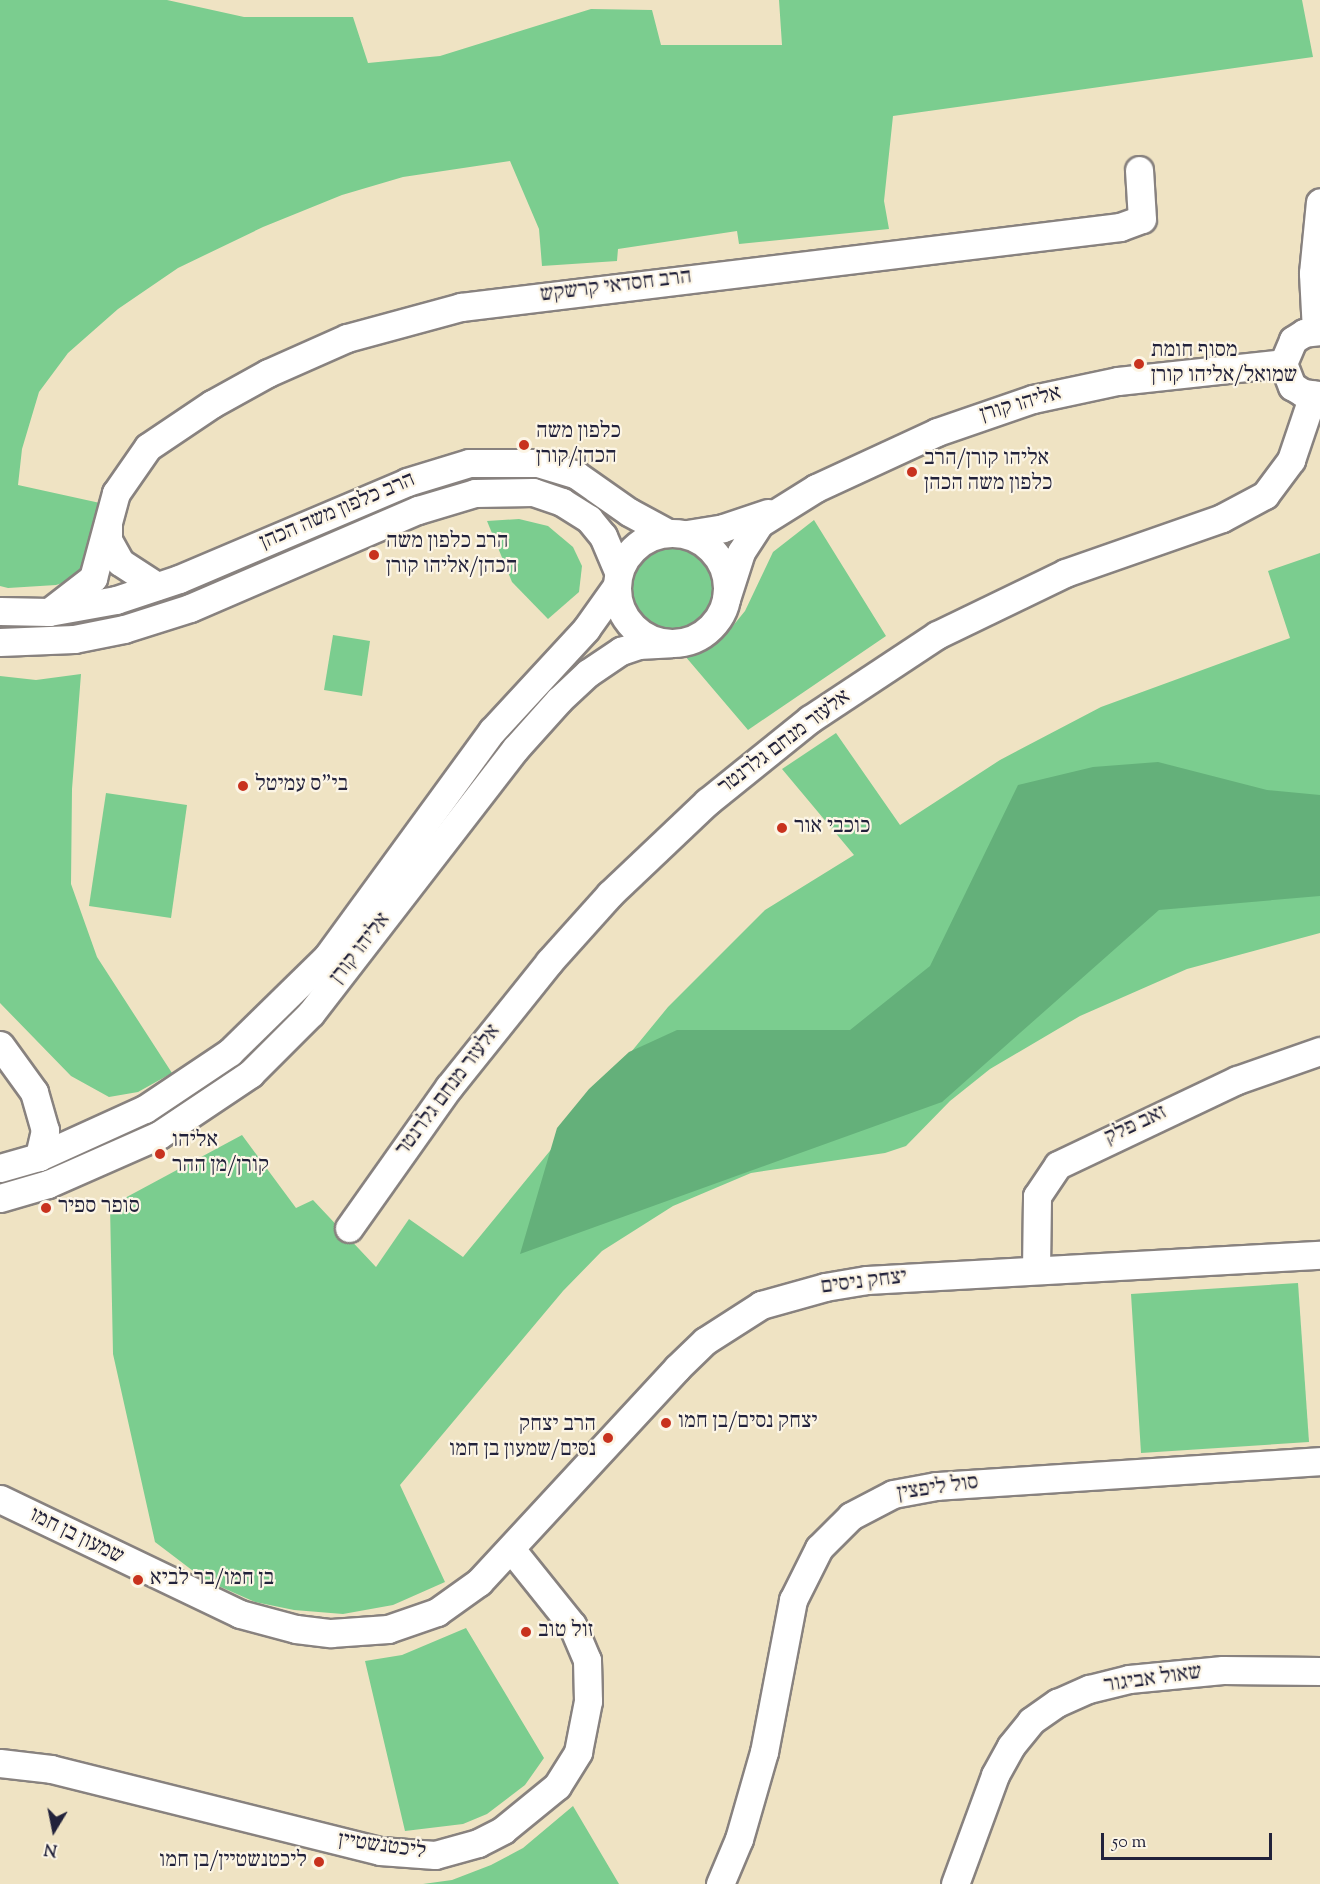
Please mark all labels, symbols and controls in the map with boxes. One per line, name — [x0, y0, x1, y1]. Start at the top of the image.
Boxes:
street label: הרב חסדאי קרשקש — [539, 265, 693, 309]
place label: מסוף חומת שמואל/אליהו קורן — [1151, 338, 1297, 390]
marker: מסוף חומת שמואל/אליהו קורן — [1132, 357, 1146, 371]
street label: אליהו קורן — [977, 381, 1065, 429]
place label: כלפון משה הכהן/קורן — [536, 419, 621, 470]
marker: כלפון משה הכהן/קורן — [517, 438, 531, 452]
place label: אליהו קורן/הרב כלפון משה הכהן — [924, 446, 1053, 498]
marker: אליהו קורן/הרב כלפון משה הכהן — [905, 465, 919, 479]
street label: הרב כלפון משה הכהן — [256, 467, 420, 557]
place label: הרב כלפון משה הכהן/אליהו קורן — [386, 529, 517, 580]
marker: הרב כלפון משה הכהן/אליהו קורן — [367, 548, 381, 562]
street label: אלעזר מנחם גלרנטר — [714, 685, 856, 801]
place label: בי"ס עמיטל — [255, 773, 348, 799]
marker: בי"ס עמיטל — [236, 779, 250, 793]
place label: כוכבי אור — [794, 815, 870, 841]
marker: כוכבי אור — [775, 821, 789, 835]
street label: אליהו קורן — [325, 908, 397, 990]
street label: אלעזר מנחם גלרנטר — [391, 1020, 507, 1162]
street label: זאב פלק — [1101, 1100, 1171, 1152]
place label: אליהו קורן/מן ההר — [172, 1128, 269, 1180]
marker: אליהו קורן/מן ההר — [153, 1147, 167, 1161]
place label: סופר ספיר — [58, 1195, 140, 1221]
marker: סופר ספיר — [39, 1201, 53, 1215]
street label: יצחק ניסים — [819, 1265, 909, 1301]
place label: יצחק נסים/בן חמו — [678, 1410, 818, 1436]
place label: הרב יצחק נסים/שמעון בן חמו — [449, 1412, 596, 1464]
marker: יצחק נסים/בן חמו — [659, 1416, 673, 1430]
marker: הרב יצחק נסים/שמעון בן חמו — [601, 1431, 615, 1445]
street label: סול ליפצין — [896, 1470, 980, 1508]
street label: שמעון בן חמו — [25, 1503, 127, 1571]
place label: בן חמו/בר לביא — [150, 1567, 274, 1593]
marker: בן חמו/בר לביא — [131, 1573, 145, 1587]
place label: זול טוב — [538, 1619, 593, 1645]
marker: זול טוב — [519, 1625, 533, 1639]
street label: שאול אביגור — [1102, 1660, 1204, 1700]
north arrow — [24, 1800, 84, 1860]
scale bar — [1104, 1821, 1275, 1859]
street label: ליכטנשטיין — [336, 1828, 428, 1866]
text: 50 m — [1112, 1830, 1146, 1856]
text: N — [42, 1836, 59, 1861]
place label: ליכטנשטיין/בן חמו — [159, 1849, 307, 1875]
marker: ליכטנשטיין/בן חמו — [312, 1855, 326, 1869]

